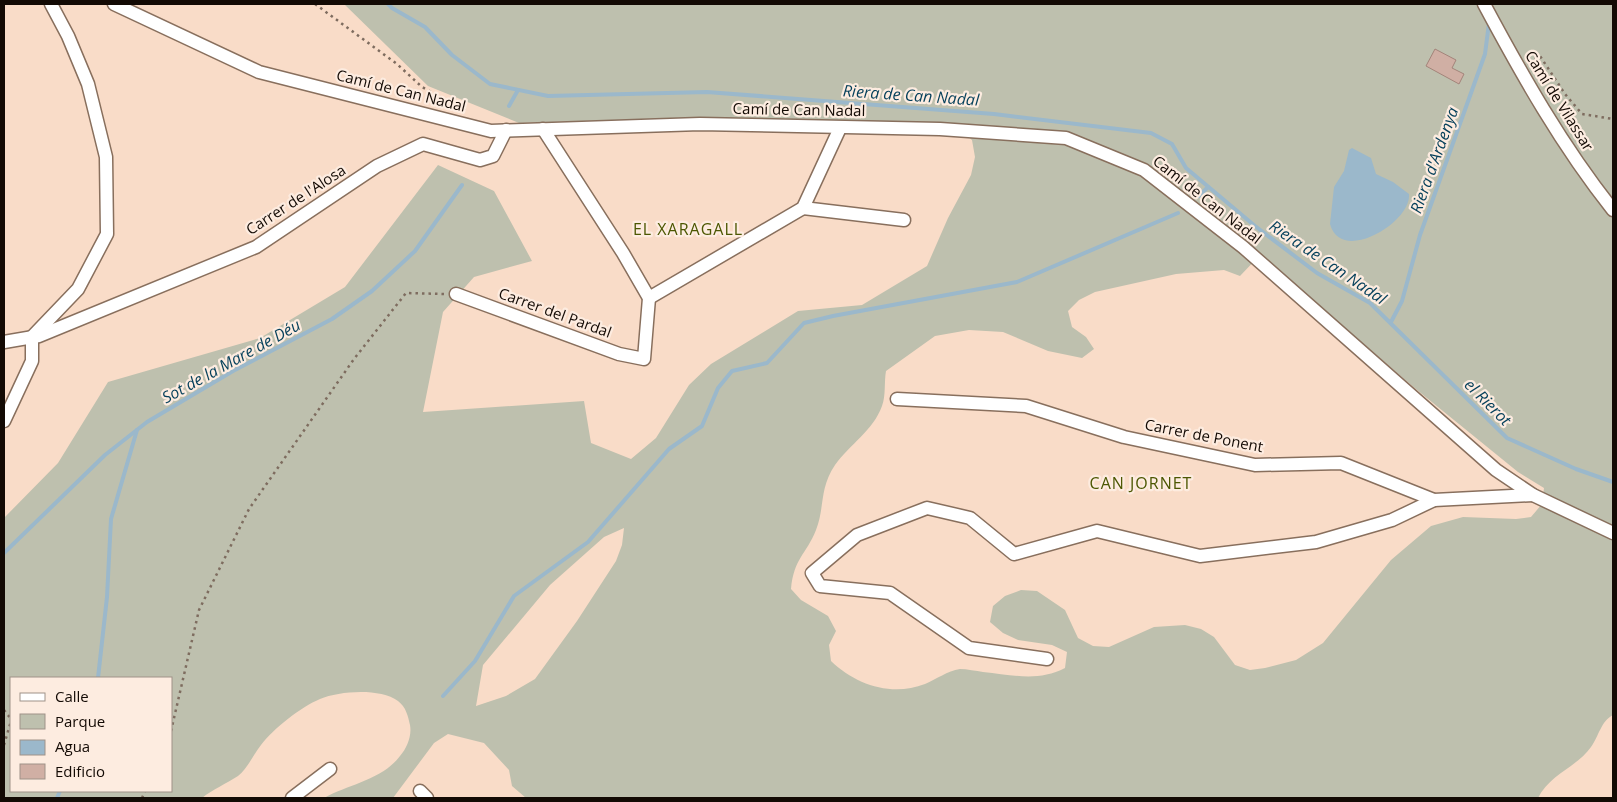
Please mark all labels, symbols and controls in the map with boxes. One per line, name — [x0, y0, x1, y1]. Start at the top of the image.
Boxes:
street label: Camí de Vilassar — [1521, 47, 1599, 154]
street label: Camí de Can Nadal — [334, 64, 468, 116]
water label: Riera de Can Nadal — [842, 79, 981, 111]
street label: Camí de Can Nadal — [733, 98, 866, 120]
water label: Riera d'Ardenya — [1405, 104, 1463, 216]
street label: Camí de Can Nadal — [1149, 150, 1266, 248]
street label: Carrer de l'Alosa — [242, 160, 349, 239]
water label: Riera de Can Nadal — [1265, 215, 1392, 310]
district label: EL XARAGALL — [633, 218, 743, 240]
street label: Carrer del Pardal — [496, 282, 614, 342]
water label: Sot de la Mare de Déu — [158, 314, 304, 408]
water label: el Rierot — [1460, 374, 1517, 431]
street label: Carrer de Ponent — [1143, 414, 1265, 456]
district label: CAN JORNET — [1090, 472, 1192, 494]
legend — [10, 677, 172, 792]
text: Calle — [55, 686, 89, 706]
text: Parque — [55, 711, 105, 731]
text: Agua — [55, 736, 90, 756]
text: Edificio — [55, 761, 105, 781]

